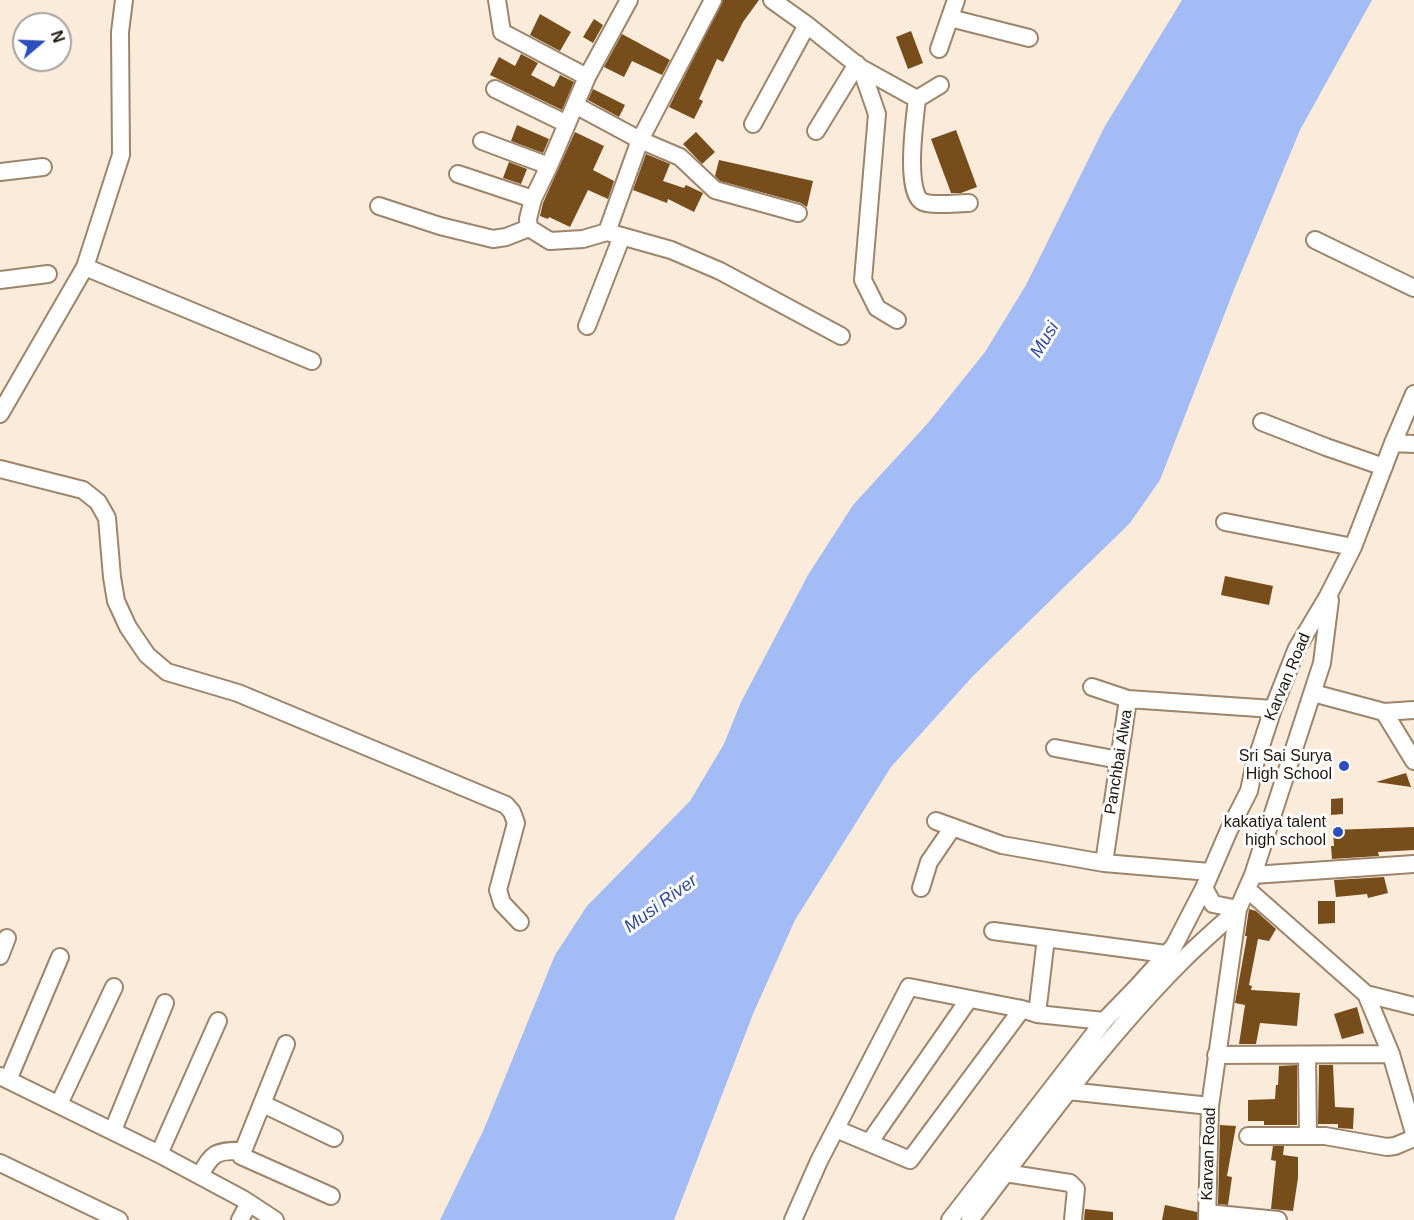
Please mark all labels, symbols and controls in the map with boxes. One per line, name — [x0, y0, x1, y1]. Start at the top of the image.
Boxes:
north arrow — [12, 12, 72, 72]
text: N — [48, 28, 68, 45]
water label: Musi — [1026, 318, 1064, 362]
street label: Karvan Road — [1261, 630, 1315, 724]
street label: Panchbai Alwa — [1101, 708, 1137, 816]
place label: Sri Sai Surya High School — [1239, 747, 1332, 785]
marker: Sri Sai Surya High School — [1337, 759, 1351, 773]
place label: kakatiya talent high school — [1224, 813, 1326, 851]
marker: kakatiya talent high school — [1331, 825, 1345, 839]
water label: Musi River — [620, 870, 702, 938]
street label: Karvan Road — [1198, 1107, 1220, 1201]

